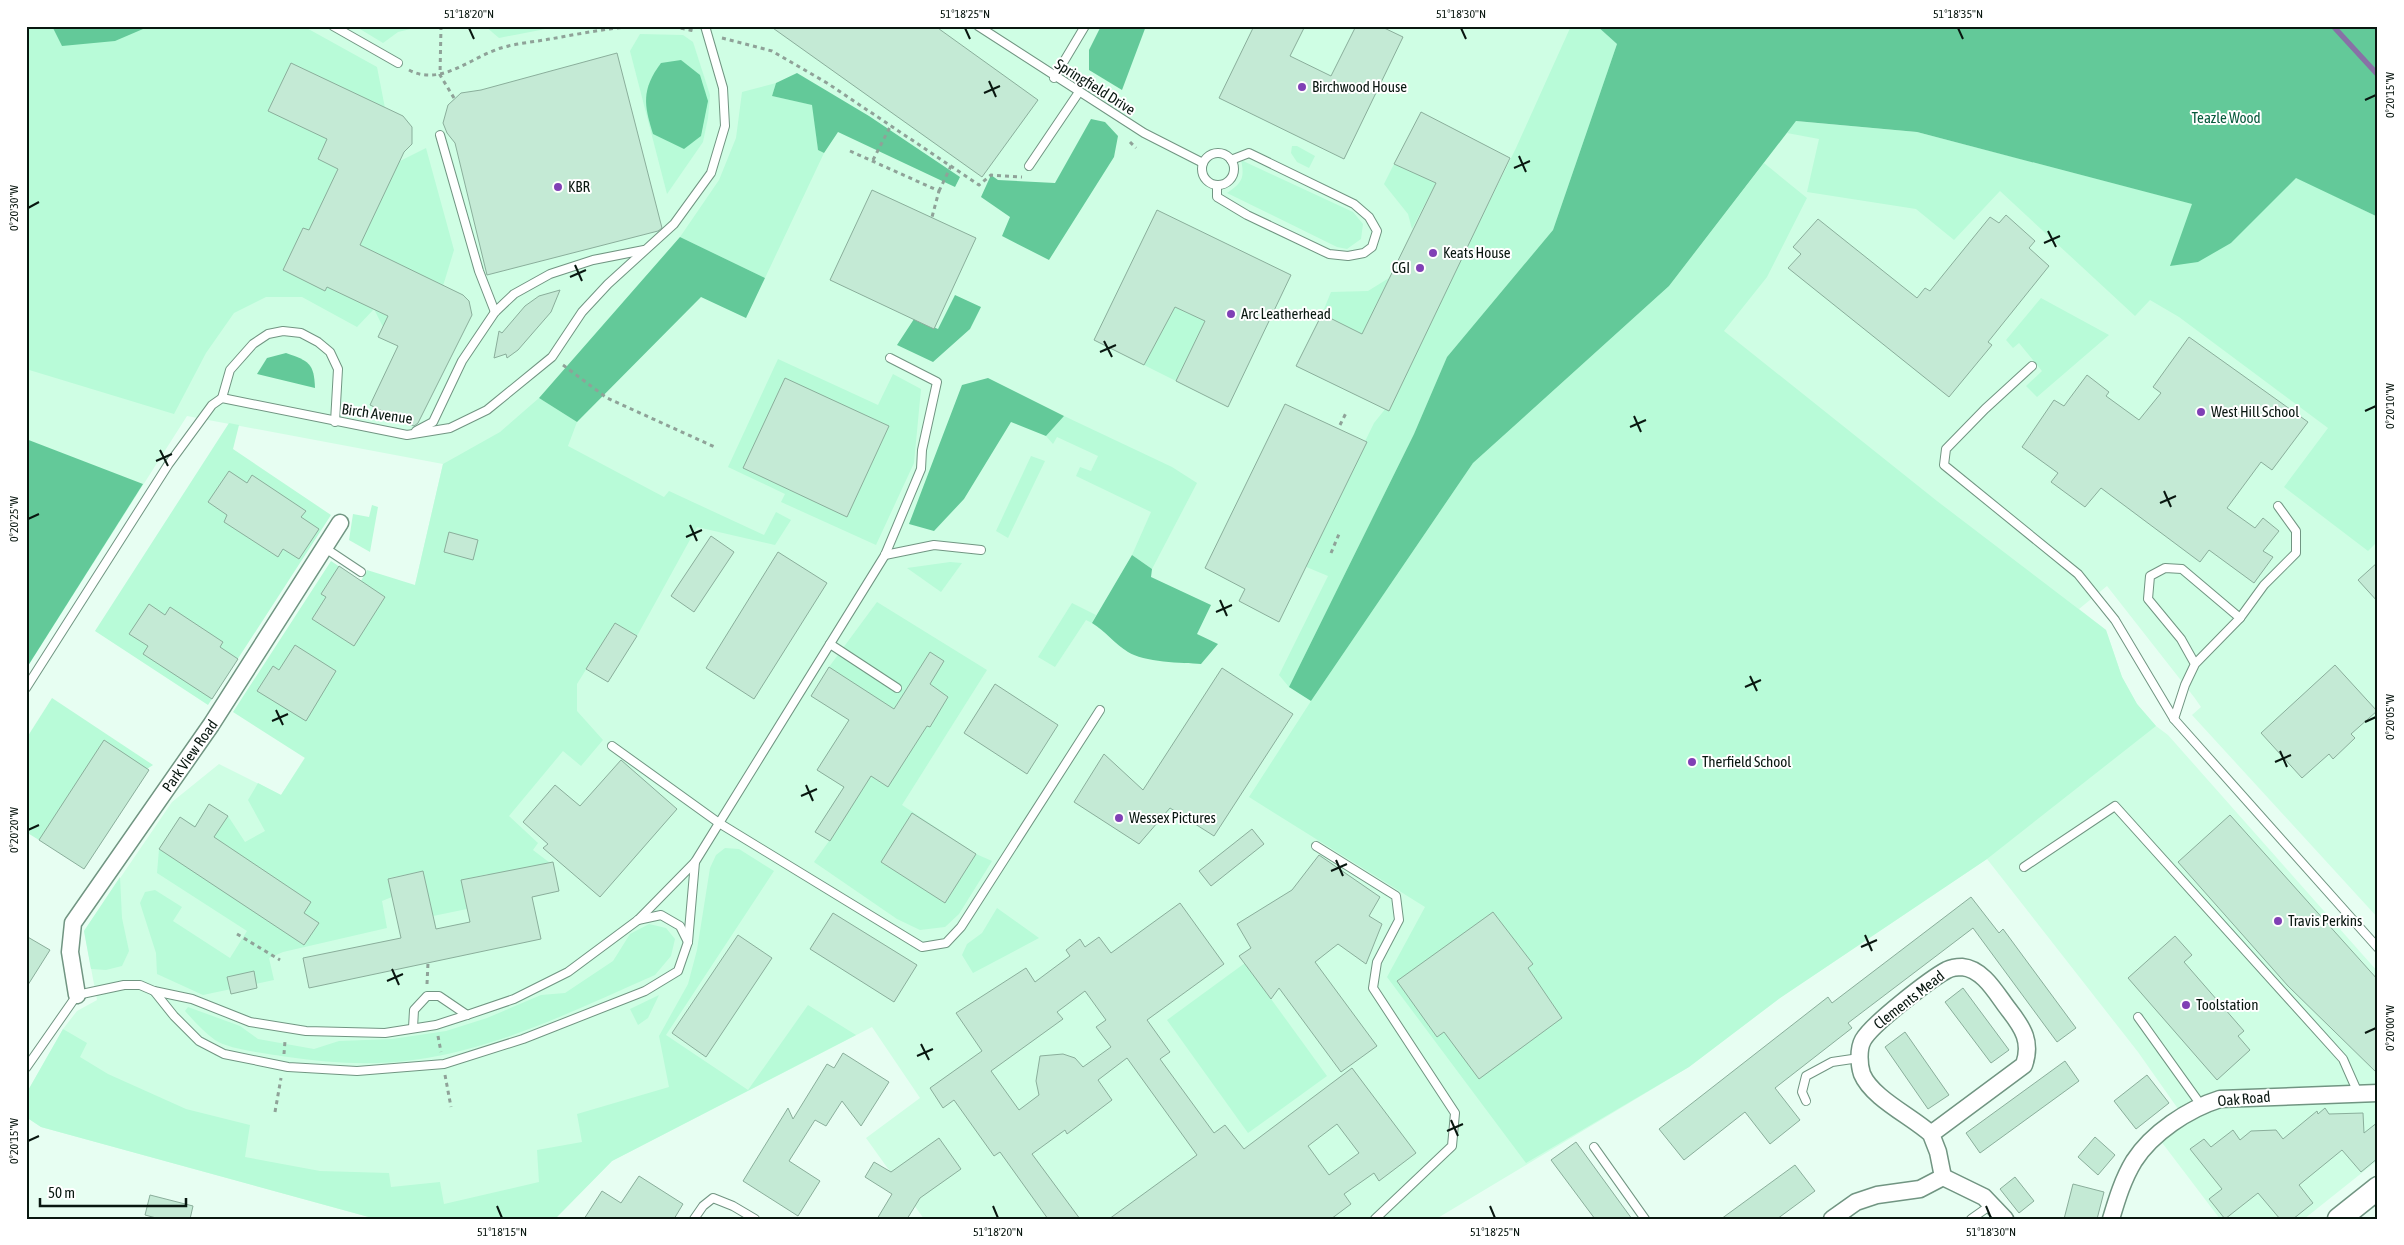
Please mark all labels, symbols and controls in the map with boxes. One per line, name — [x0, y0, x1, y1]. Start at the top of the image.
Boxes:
text: 51°18'20"N — [444, 7, 494, 21]
text: 51°18'25"N — [940, 7, 990, 21]
text: 51°18'30"N — [1436, 7, 1486, 21]
text: 51°18'35"N — [1933, 7, 1983, 21]
street label: Springfield Drive — [1052, 55, 1139, 118]
text: 0°20'15"W — [2383, 72, 2397, 118]
place label: Birchwood House — [1312, 78, 1407, 95]
marker: Birchwood House — [1296, 81, 1308, 93]
park label: Teazle Wood — [2191, 109, 2261, 126]
place label: KBR — [568, 178, 590, 195]
marker: KBR — [552, 181, 564, 193]
text: 0°20'30"W — [7, 185, 21, 231]
place label: Keats House — [1443, 244, 1511, 261]
marker: Keats House — [1427, 247, 1439, 259]
place label: CGI — [1392, 259, 1410, 276]
marker: CGI — [1414, 262, 1426, 274]
place label: Arc Leatherhead — [1241, 305, 1331, 322]
marker: Arc Leatherhead — [1225, 308, 1237, 320]
text: 0°20'10"W — [2383, 383, 2397, 429]
street label: Birch Avenue — [341, 400, 414, 427]
place label: West Hill School — [2211, 403, 2299, 420]
marker: West Hill School — [2195, 406, 2207, 418]
text: 0°20'25"W — [7, 496, 21, 542]
text: 0°20'05"W — [2383, 694, 2397, 740]
street label: Park View Road — [158, 716, 221, 795]
place label: Therfield School — [1702, 753, 1791, 770]
marker: Therfield School — [1686, 756, 1698, 768]
text: 0°20'20"W — [7, 807, 21, 853]
place label: Wessex Pictures — [1129, 809, 1216, 826]
marker: Wessex Pictures — [1113, 812, 1125, 824]
place label: Travis Perkins — [2288, 912, 2362, 929]
marker: Travis Perkins — [2272, 915, 2284, 927]
street label: Clements Mead — [1870, 967, 1947, 1032]
place label: Toolstation — [2196, 996, 2258, 1013]
marker: Toolstation — [2180, 999, 2192, 1011]
text: 0°20'00"W — [2383, 1005, 2397, 1051]
street label: Oak Road — [2217, 1088, 2271, 1109]
text: 0°20'15"W — [7, 1118, 21, 1164]
scale bar — [40, 1175, 186, 1207]
text: 50 m — [48, 1184, 75, 1201]
text: 51°18'15"N — [477, 1225, 527, 1239]
text: 51°18'20"N — [973, 1225, 1023, 1239]
text: 51°18'25"N — [1470, 1225, 1520, 1239]
text: 51°18'30"N — [1966, 1225, 2016, 1239]

